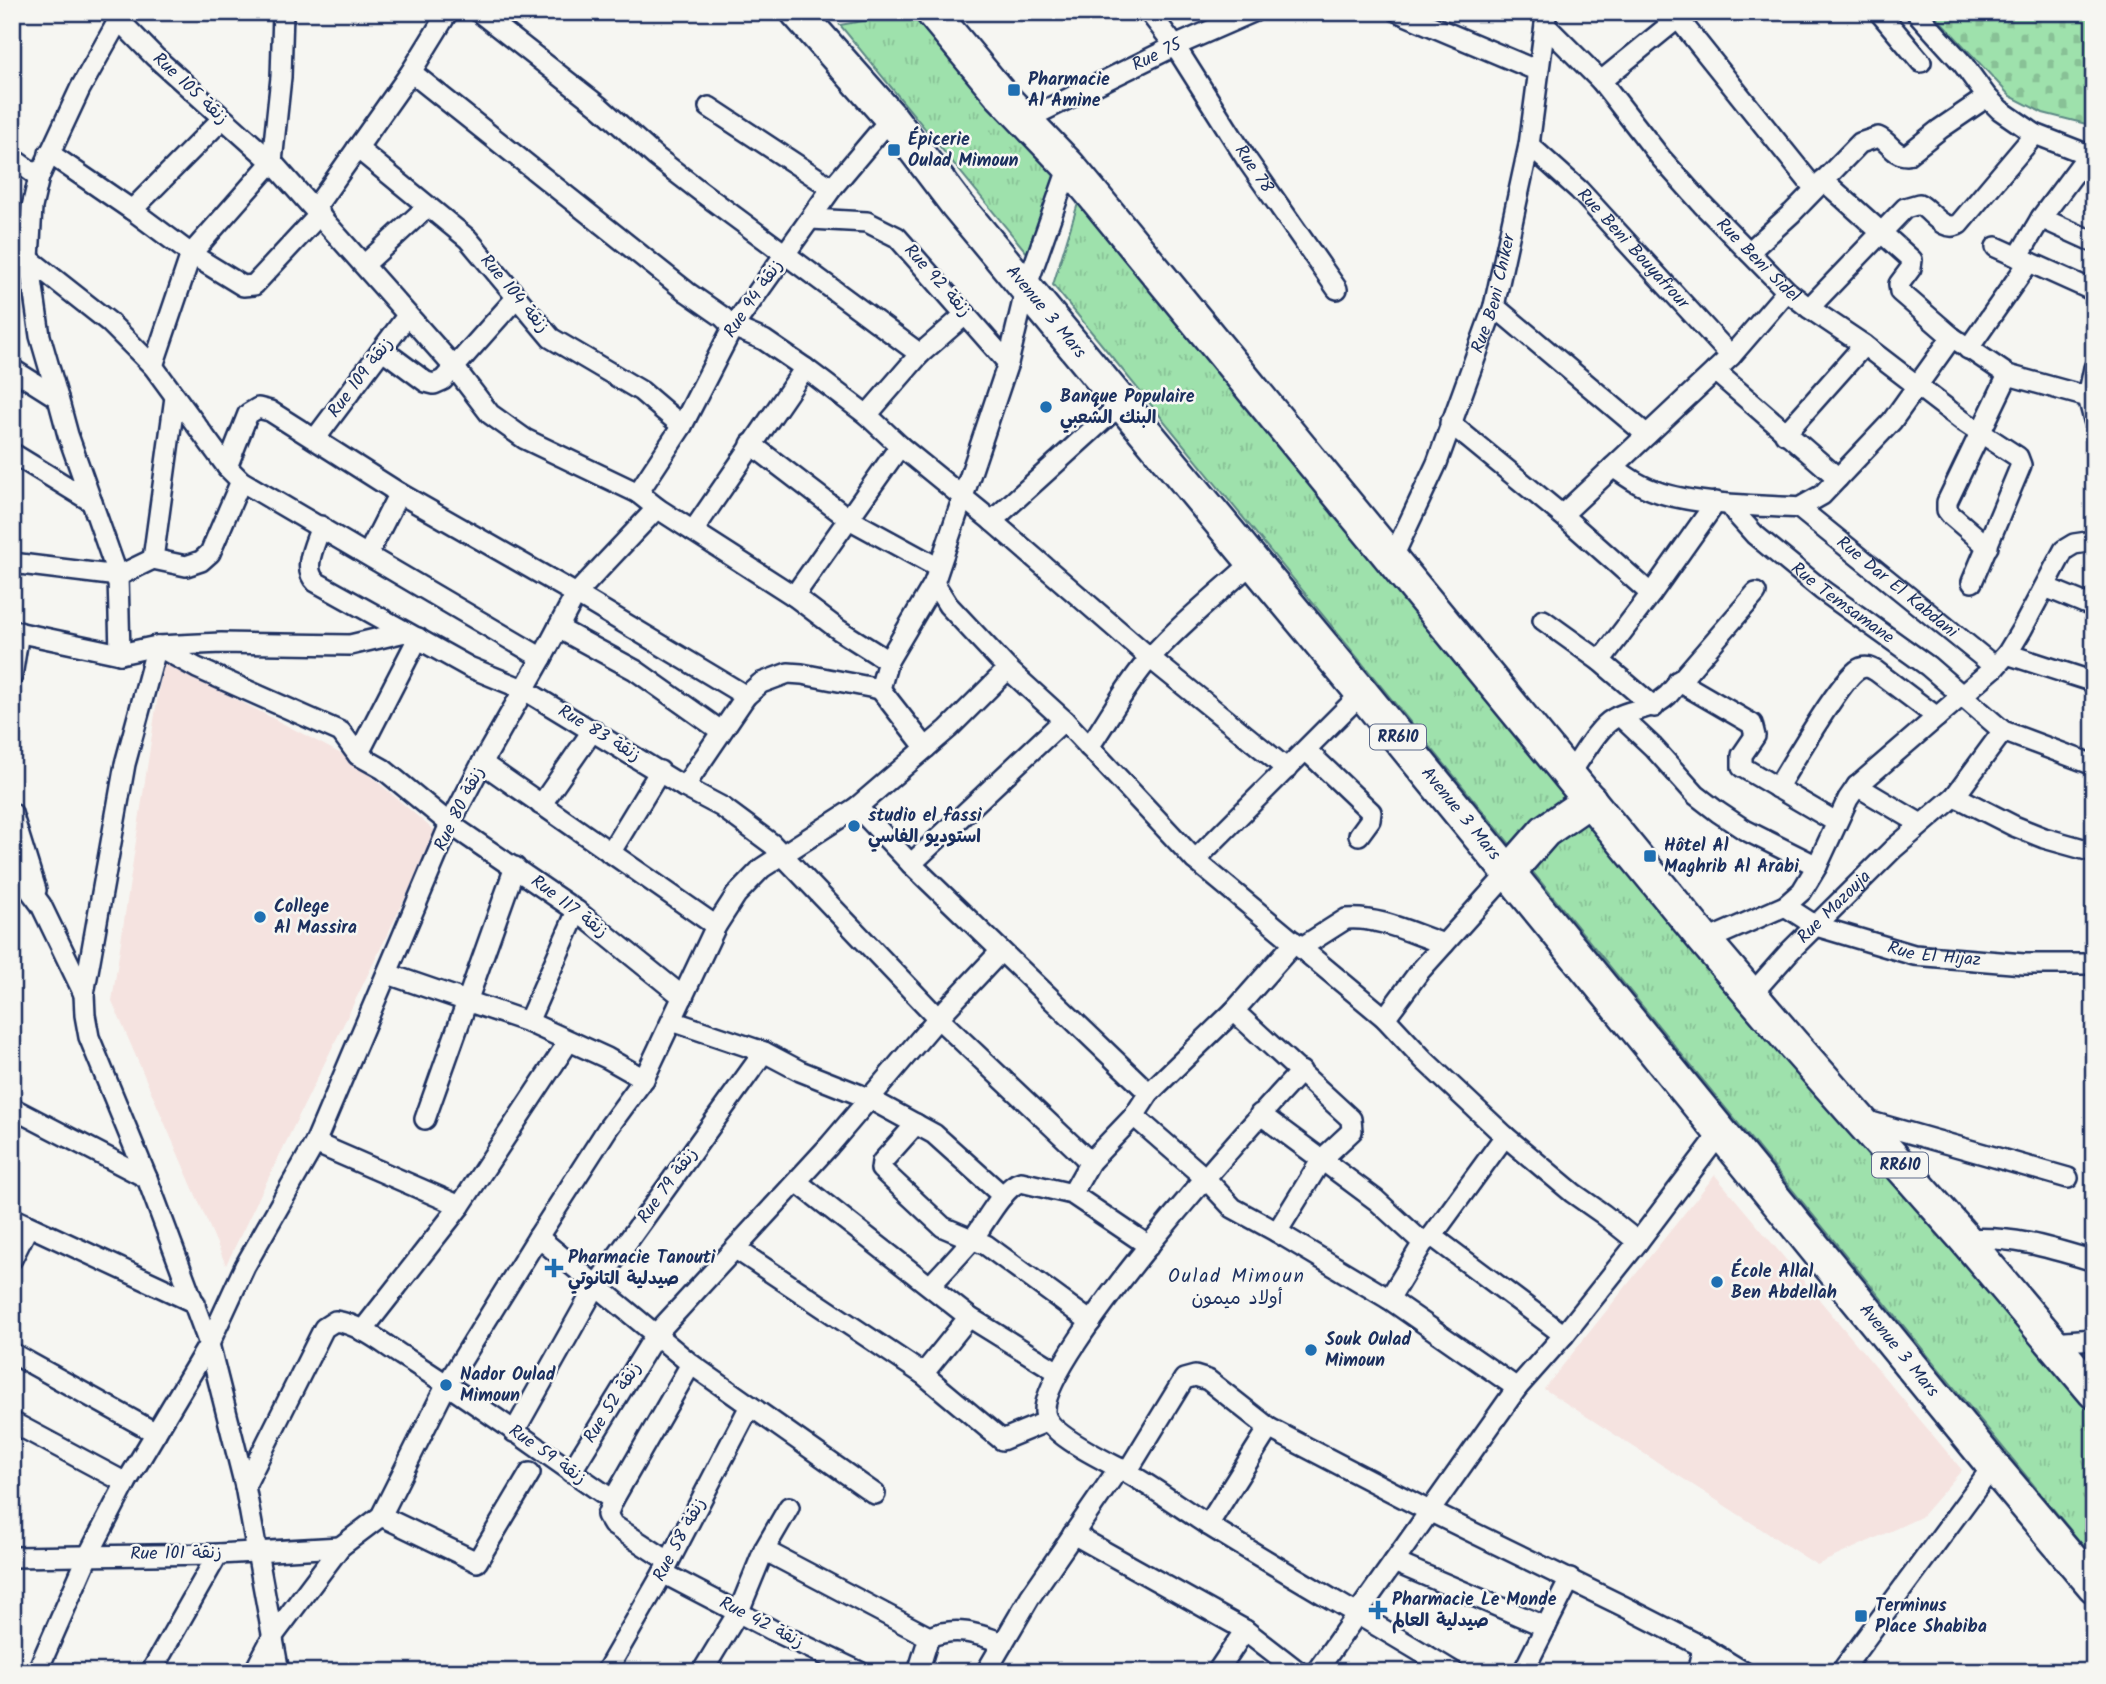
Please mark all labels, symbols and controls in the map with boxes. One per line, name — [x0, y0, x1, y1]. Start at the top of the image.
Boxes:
street label: Rue 75 — [1127, 30, 1188, 80]
street label: Rue 105 زنقة — [145, 46, 235, 132]
place label: Pharmacie Al Amine — [1028, 66, 1110, 116]
marker: Pharmacie Al Amine — [1006, 82, 1022, 98]
place label: Épicerie Oulad Mimoun — [908, 126, 1018, 176]
street label: Rue 78 — [1226, 139, 1281, 200]
marker: Épicerie Oulad Mimoun — [886, 142, 902, 158]
street label: Rue Beni Bouyafrour — [1569, 181, 1697, 317]
street label: Rue Beni Sidel — [1709, 211, 1807, 311]
street label: Rue Beni Chiker — [1464, 230, 1524, 357]
street label: Rue 92 زنقة — [896, 238, 978, 324]
street label: Rue 104 زنقة — [472, 248, 556, 340]
street label: Rue 94 زنقة — [717, 254, 791, 344]
street label: Avenue 3 Mars — [998, 259, 1094, 365]
street label: Rue 109 زنقة — [321, 331, 401, 425]
place label: Banque Populaire البنك الشعبي — [1060, 383, 1195, 433]
marker: Banque Populaire البنك الشعبي — [1038, 399, 1054, 415]
street label: Rue Dar El Kabdani — [1830, 529, 1965, 646]
street label: Rue Temsamane — [1784, 555, 1900, 652]
street label: Rue 83 زنقة — [552, 698, 646, 770]
road number: RR610 — [1370, 724, 1426, 750]
street label: Avenue 3 Mars — [1413, 760, 1508, 867]
street label: Rue 80 زنقة — [427, 762, 493, 856]
place label: studio el fassi استوديو الفاسي — [868, 802, 982, 852]
marker: studio el fassi استوديو الفاسي — [846, 818, 862, 834]
place label: Hôtel Al Maghrib Al Arabi — [1664, 832, 1799, 882]
marker: Hôtel Al Maghrib Al Arabi — [1642, 848, 1658, 864]
street label: Rue Mazouja — [1790, 864, 1878, 951]
street label: Rue 117 زنقة — [524, 868, 614, 946]
place label: College Al Massira — [274, 893, 357, 943]
marker: College Al Massira — [252, 909, 268, 925]
street label: Rue El Hijaz — [1884, 933, 1982, 975]
street label: Rue 79 زنقة — [630, 1142, 706, 1230]
road number: RR610 — [1872, 1152, 1928, 1177]
place label: Pharmacie Tanouti صيدلية التانوتي — [568, 1244, 716, 1294]
place label: École Allal Ben Abdellah — [1731, 1258, 1837, 1308]
marker: Pharmacie Tanouti صيدلية التانوتي — [546, 1260, 562, 1276]
district label: Oulad Mimoun أولاد ميمون — [1168, 1262, 1306, 1314]
marker: École Allal Ben Abdellah — [1709, 1274, 1725, 1290]
street label: Avenue 3 Mars — [1852, 1297, 1946, 1404]
place label: Souk Oulad Mimoun — [1325, 1326, 1412, 1376]
marker: Souk Oulad Mimoun — [1303, 1342, 1319, 1358]
street label: Rue 52 زنقة — [576, 1357, 650, 1449]
place label: Nador Oulad Mimoun — [460, 1361, 556, 1411]
marker: Nador Oulad Mimoun — [438, 1377, 454, 1393]
street label: Rue 59 زنقة — [502, 1417, 592, 1493]
street label: Rue 58 زنقة — [646, 1493, 714, 1587]
street label: Rue 101 زنقة — [130, 1539, 222, 1569]
place label: Pharmacie Le Monde صيدلية العالم — [1392, 1586, 1557, 1636]
street label: Rue 42 زنقة — [714, 1589, 808, 1657]
place label: Terminus Place Shabiba — [1875, 1592, 1987, 1642]
marker: Pharmacie Le Monde صيدلية العالم — [1370, 1602, 1386, 1618]
marker: Terminus Place Shabiba — [1853, 1608, 1869, 1624]

